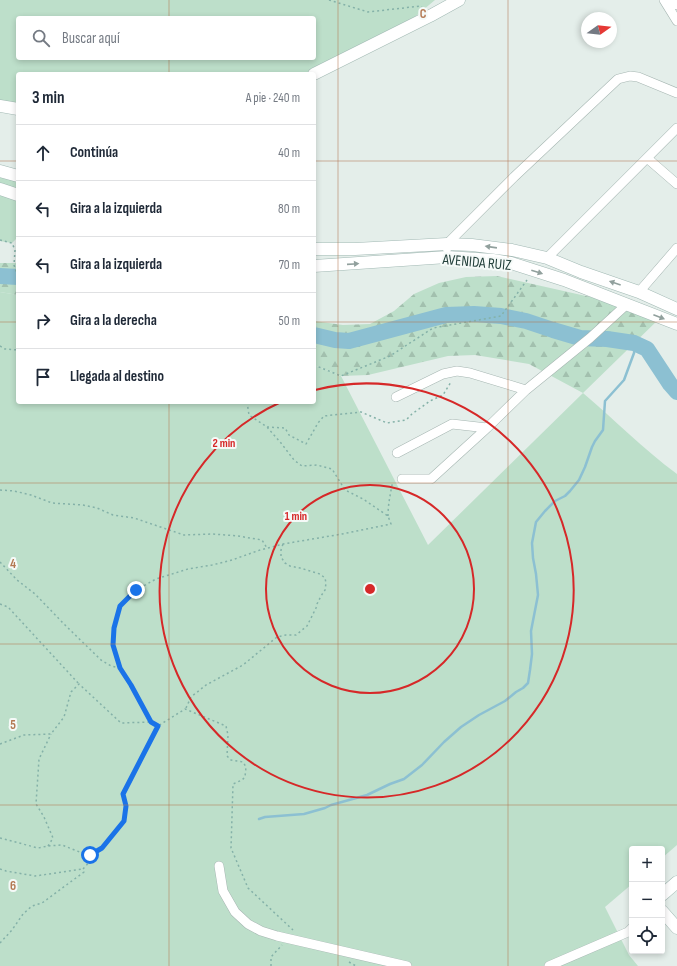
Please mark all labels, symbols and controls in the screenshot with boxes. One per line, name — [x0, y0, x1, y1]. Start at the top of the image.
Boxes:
text: C — [420, 6, 427, 22]
north arrow — [581, 12, 617, 48]
search box — [16, 16, 316, 60]
icon: search — [30, 27, 52, 49]
text: Buscar aquí — [62, 29, 120, 48]
text: 3 min — [32, 88, 65, 108]
text: A pie · 240 m — [246, 90, 300, 106]
icon: ahead — [32, 142, 54, 164]
text: Continúa — [70, 143, 118, 162]
text: 40 m — [278, 145, 300, 161]
icon: left — [32, 198, 54, 220]
text: Gira a la izquierda — [70, 199, 162, 218]
text: 80 m — [278, 201, 300, 217]
one-way arrow — [485, 244, 497, 250]
street label: AVENIDA RUIZ — [441, 250, 512, 275]
icon: left — [32, 254, 54, 276]
text: Gira a la izquierda — [70, 255, 162, 274]
text: 70 m — [279, 257, 300, 273]
one-way arrow — [347, 260, 359, 267]
one-way arrow — [531, 269, 543, 275]
one-way arrow — [609, 280, 621, 286]
icon: right — [32, 310, 54, 332]
text: Gira a la derecha — [70, 311, 157, 330]
text: 50 m — [279, 313, 300, 329]
one-way arrow — [653, 315, 665, 321]
icon: arrive — [32, 366, 54, 388]
text: Llegada al destino — [70, 367, 164, 386]
text: 2 min — [213, 436, 235, 451]
text: 1 min — [285, 509, 307, 524]
text: 4 — [10, 556, 16, 572]
route end — [127, 581, 145, 599]
centre of rings — [363, 582, 377, 596]
text: 5 — [10, 717, 16, 733]
route start — [81, 846, 99, 864]
map controls — [629, 846, 665, 954]
button: + — [629, 846, 665, 882]
text: 6 — [10, 878, 16, 894]
button: − — [629, 882, 665, 918]
button: locate — [629, 918, 665, 954]

